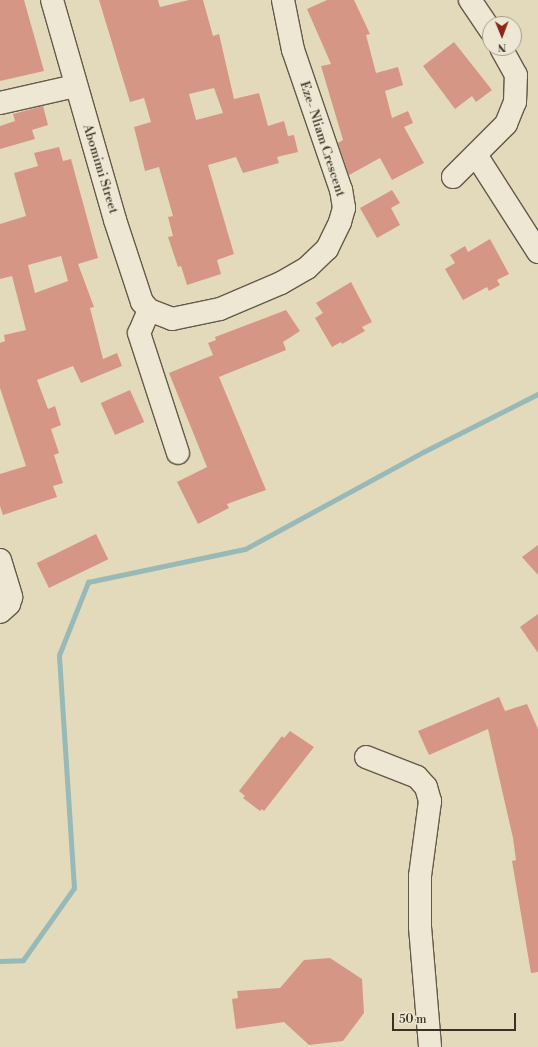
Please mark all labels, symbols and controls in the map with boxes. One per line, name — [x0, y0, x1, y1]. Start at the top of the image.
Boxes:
north arrow — [482, 16, 522, 56]
text: N — [498, 40, 507, 54]
street label: Eze- Nliam Crescent — [296, 79, 348, 199]
street label: Abomimi Street — [79, 122, 121, 216]
scale bar — [394, 1005, 518, 1031]
text: 50 m — [399, 1012, 427, 1027]

